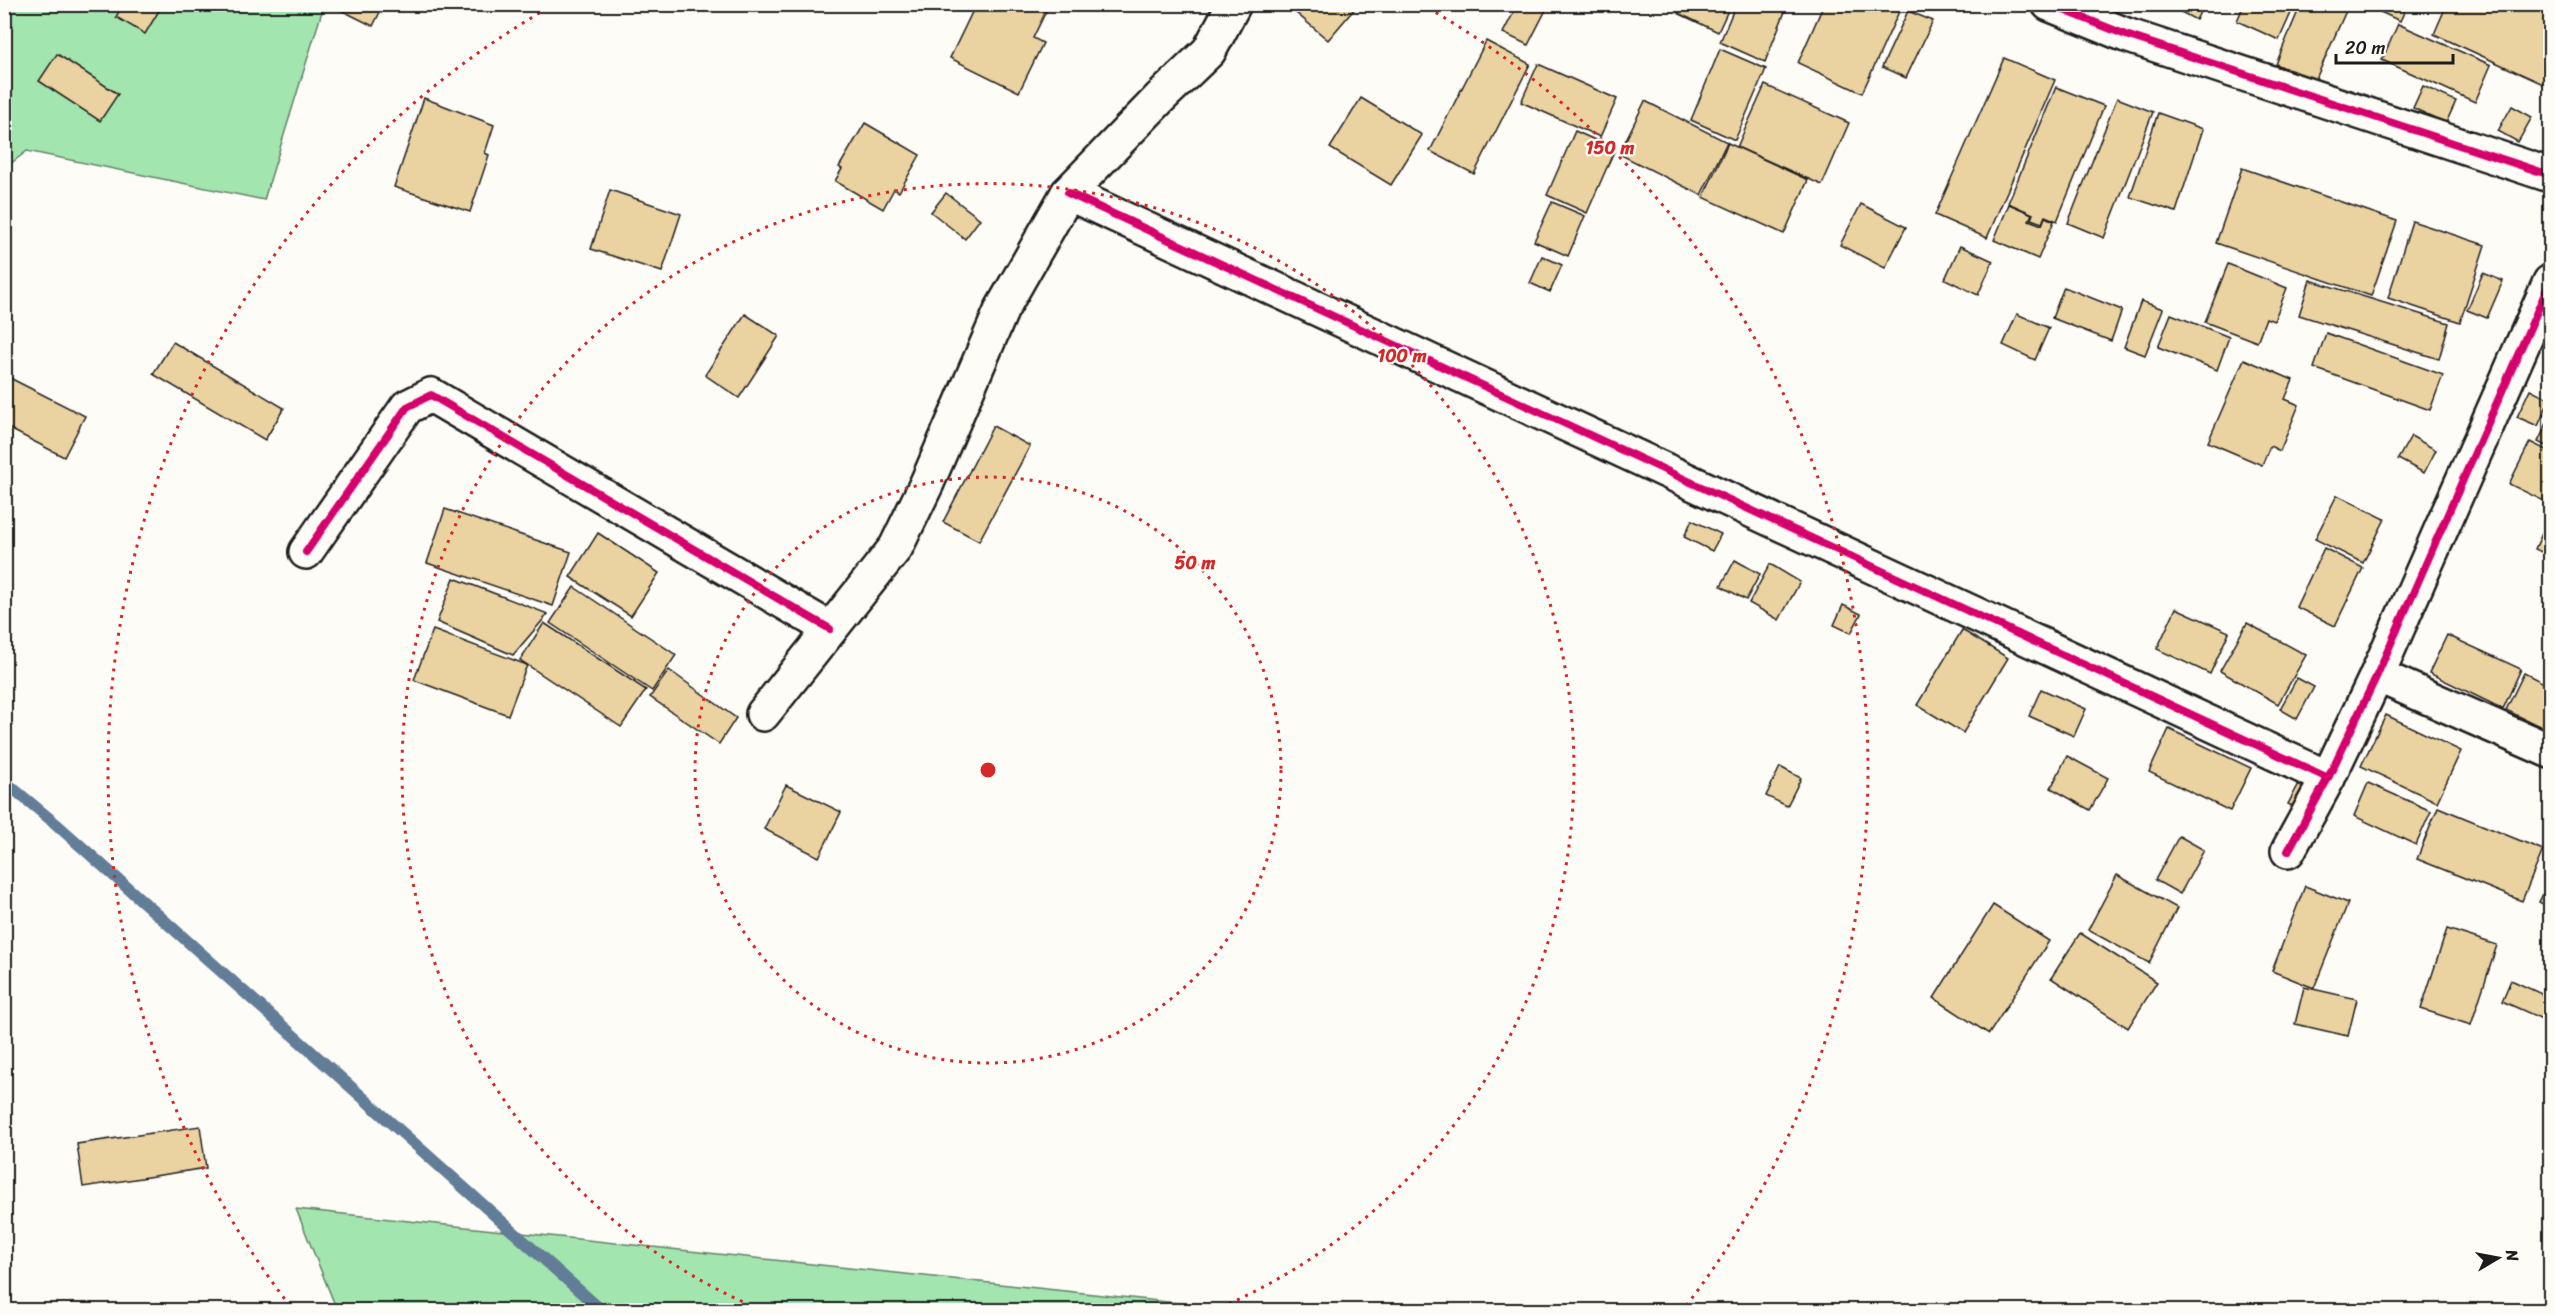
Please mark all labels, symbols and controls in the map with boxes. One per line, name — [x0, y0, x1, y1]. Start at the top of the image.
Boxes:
scale bar — [2336, 27, 2453, 65]
text: 20 m — [2345, 32, 2385, 64]
text: 150 m — [1586, 132, 1634, 164]
text: 100 m — [1378, 340, 1427, 372]
text: 50 m — [1175, 547, 1216, 579]
centre of rings — [978, 760, 998, 780]
north arrow — [2468, 1228, 2528, 1288]
text: N — [2497, 1247, 2528, 1264]

